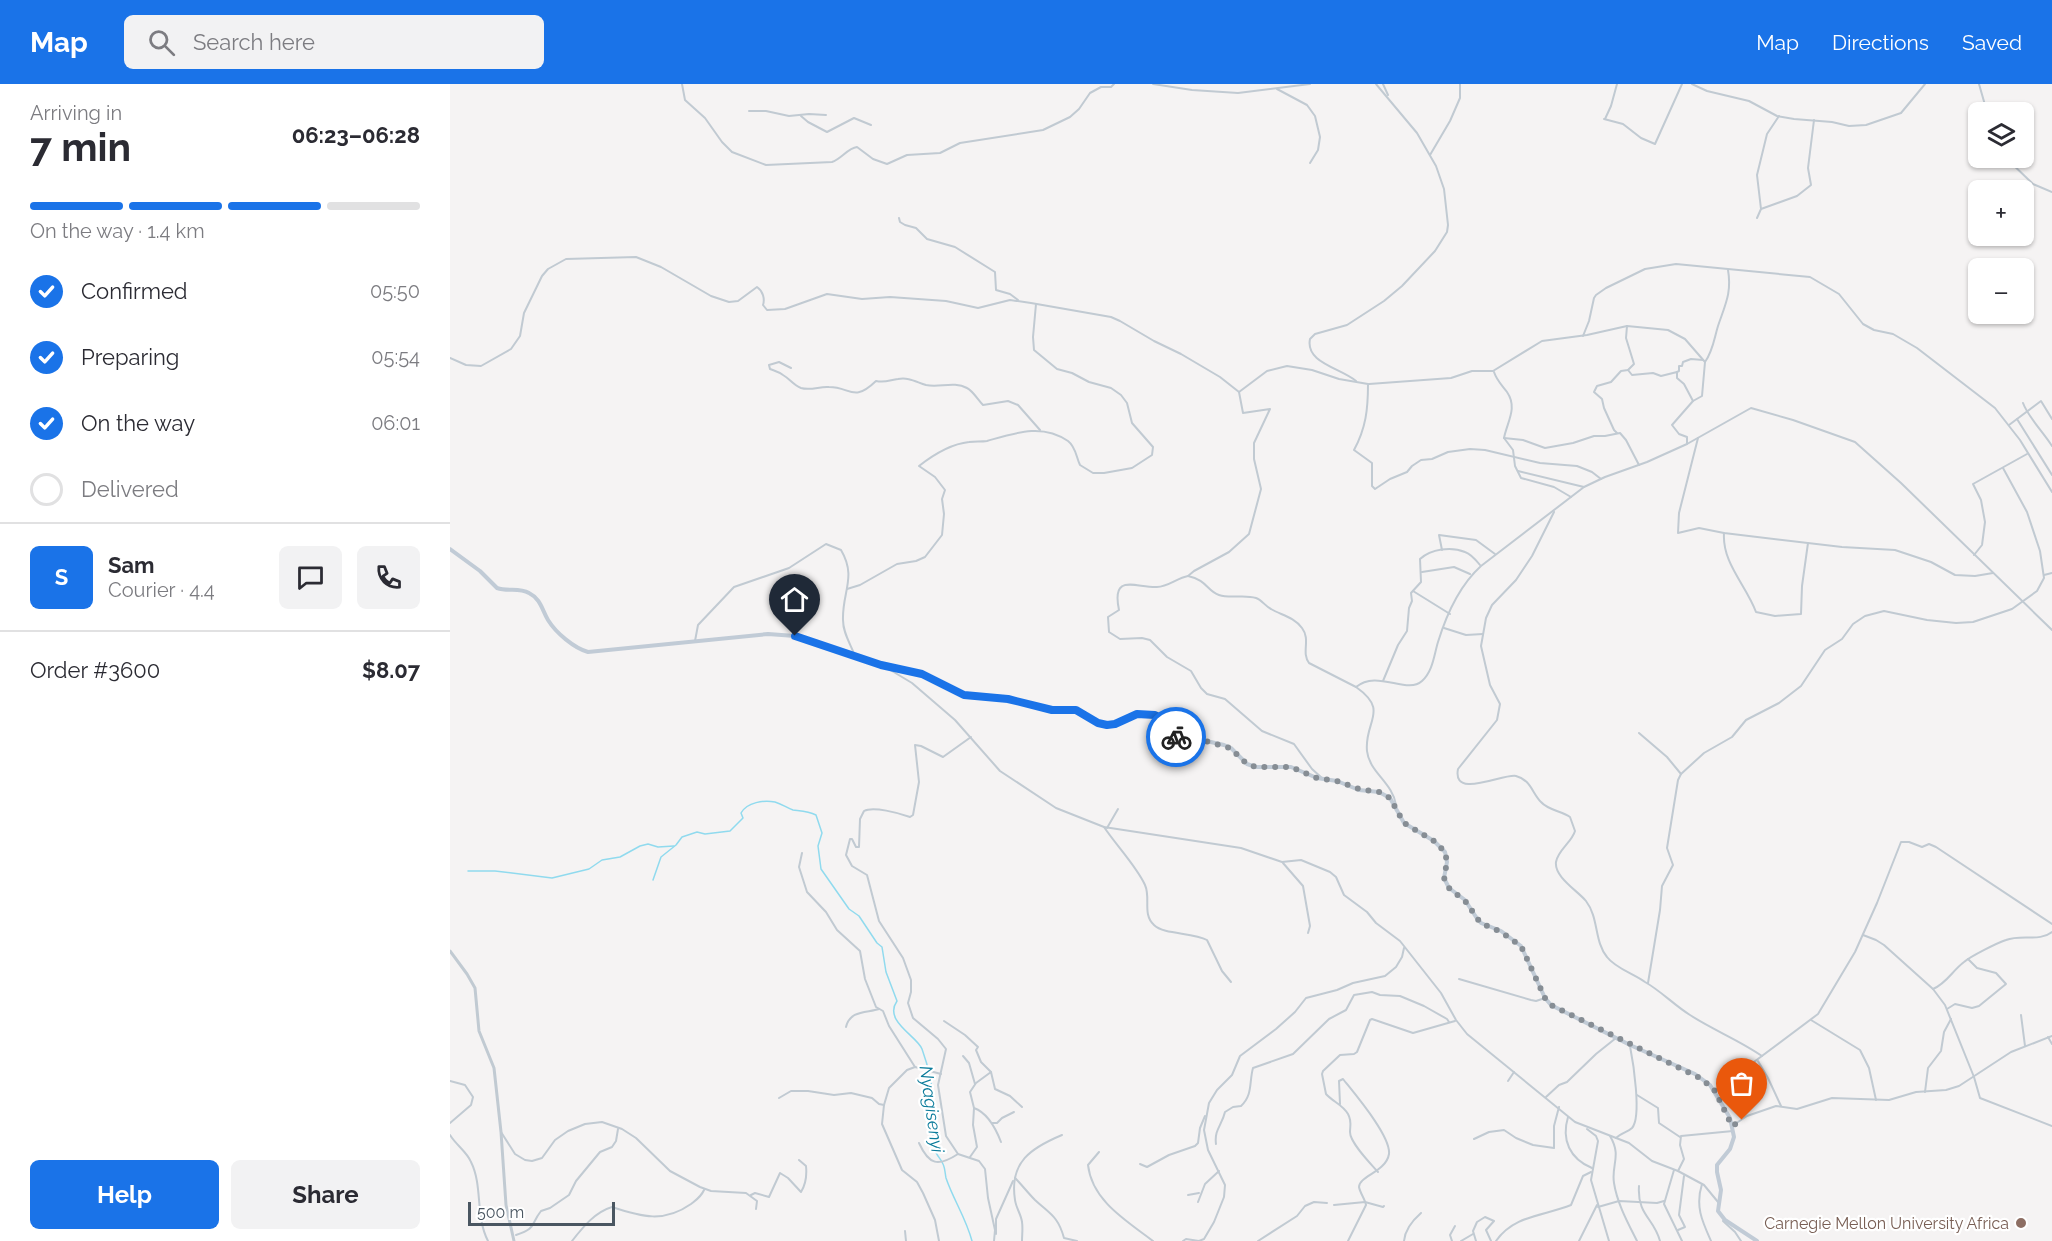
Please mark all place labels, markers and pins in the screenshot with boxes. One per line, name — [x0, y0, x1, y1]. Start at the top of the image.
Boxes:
pin — [769, 574, 820, 636]
pin — [1716, 1058, 1767, 1120]
place label: Carnegie Mellon University Africa — [1764, 1214, 2009, 1233]
marker: Carnegie Mellon University Africa — [2014, 1216, 2028, 1230]

